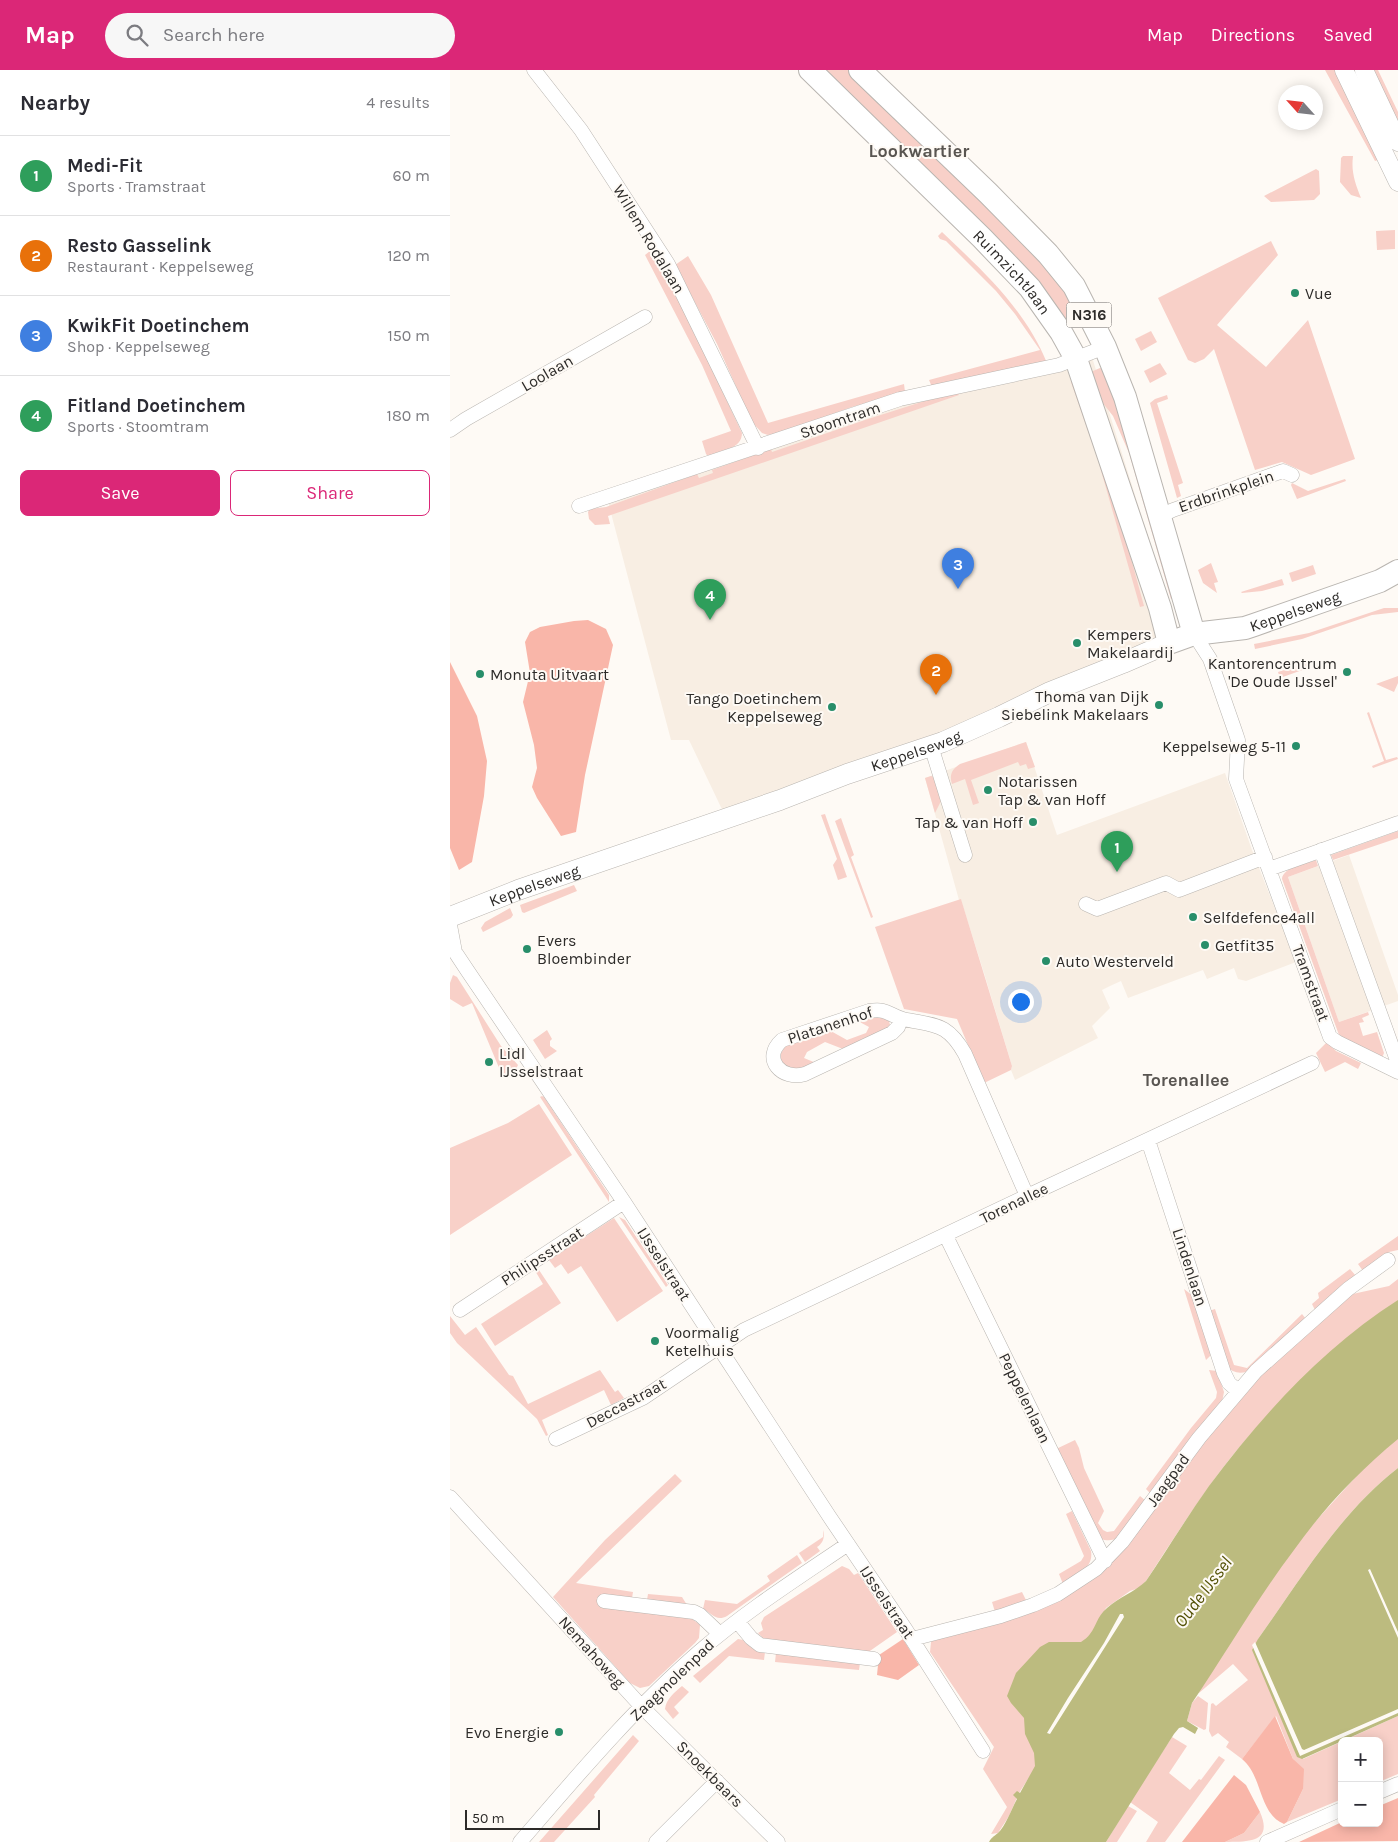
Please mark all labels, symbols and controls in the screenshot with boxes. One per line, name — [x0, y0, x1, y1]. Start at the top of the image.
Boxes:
search box — [105, 13, 455, 58]
text: Map — [25, 21, 75, 49]
icon: search — [123, 21, 151, 49]
text: Search here — [163, 24, 265, 46]
text: Map — [1147, 24, 1183, 46]
text: Directions — [1211, 24, 1295, 46]
text: Saved — [1323, 24, 1373, 46]
north arrow — [1278, 85, 1323, 130]
text: Nearby — [20, 91, 90, 115]
text: 4 results — [366, 93, 430, 112]
district label: Lookwartier — [869, 140, 969, 162]
text: Medi-Fit — [67, 155, 143, 177]
text: 1 — [33, 166, 39, 185]
text: 60 m — [393, 166, 430, 185]
text: Sports · Tramstraat — [67, 177, 206, 196]
street label: Willem Rodalaan — [609, 181, 689, 297]
street label: Ruimzichtlaan — [970, 226, 1055, 318]
text: Resto Gasselink — [67, 235, 212, 257]
text: 2 — [31, 246, 41, 265]
text: 120 m — [387, 246, 430, 265]
text: Restaurant · Keppelseweg — [67, 257, 253, 276]
place label: Vue — [1305, 284, 1332, 303]
marker: Vue — [1289, 287, 1301, 299]
road number: N316 — [1066, 302, 1112, 328]
text: KwikFit Doetinchem — [67, 315, 250, 337]
text: 3 — [31, 326, 41, 345]
text: 150 m — [387, 326, 430, 345]
text: Shop · Keppelseweg — [67, 337, 210, 356]
street label: Loolaan — [518, 351, 576, 395]
text: Fitland Doetinchem — [67, 395, 246, 417]
street label: Stoomtram — [797, 397, 883, 443]
text: 4 — [31, 406, 41, 425]
text: 180 m — [387, 406, 430, 425]
text: Sports · Stoomtram — [67, 417, 209, 436]
street label: Erdbrinkplein — [1176, 466, 1276, 516]
button: Save — [20, 470, 220, 516]
button: Share — [230, 470, 430, 516]
pin: 3 — [942, 548, 974, 589]
pin: 4 — [694, 579, 726, 620]
street label: Keppelseweg — [1247, 586, 1343, 635]
place label: Kempers Makelaardij — [1087, 625, 1174, 662]
marker: Kempers Makelaardij — [1071, 637, 1083, 649]
pin: 2 — [920, 654, 952, 695]
place label: Kantorencentrum 'De Oude IJssel' — [1208, 654, 1337, 691]
place label: Monuta Uitvaart — [490, 665, 609, 684]
marker: Kantorencentrum 'De Oude IJssel' — [1341, 666, 1353, 678]
marker: Monuta Uitvaart — [474, 668, 486, 680]
place label: Thoma van Dijk Siebelink Makelaars — [1001, 687, 1149, 724]
place label: Tango Doetinchem Keppelseweg — [686, 689, 822, 726]
marker: Thoma van Dijk Siebelink Makelaars — [1153, 699, 1165, 711]
marker: Tango Doetinchem Keppelseweg — [826, 701, 838, 713]
street label: Keppelseweg — [868, 726, 964, 775]
place label: Keppelseweg 5-11 — [1162, 737, 1286, 756]
marker: Keppelseweg 5-11 — [1290, 740, 1302, 752]
place label: Notarissen Tap & van Hoff — [998, 772, 1106, 809]
marker: Notarissen Tap & van Hoff — [982, 784, 994, 796]
place label: Tap & van Hoff — [915, 813, 1024, 832]
marker: Tap & van Hoff — [1027, 816, 1039, 828]
pin: 1 — [1101, 831, 1133, 872]
street label: Keppelseweg — [486, 860, 582, 910]
place label: Selfdefence4all — [1203, 908, 1315, 927]
marker: Selfdefence4all — [1187, 911, 1199, 923]
place label: Evers Bloembinder — [537, 931, 631, 968]
place label: Getfit35 — [1215, 936, 1274, 955]
marker: Getfit35 — [1199, 939, 1211, 951]
street label: Tramstraat — [1288, 942, 1334, 1024]
marker: Evers Bloembinder — [521, 943, 533, 955]
place label: Auto Westerveld — [1056, 952, 1174, 971]
marker: Auto Westerveld — [1040, 955, 1052, 967]
your location — [1008, 989, 1034, 1015]
street label: Platanenhof — [785, 1002, 875, 1048]
place label: Lidl IJsselstraat — [499, 1044, 583, 1081]
marker: Lidl IJsselstraat — [483, 1056, 495, 1068]
district label: Torenallee — [1143, 1069, 1229, 1091]
street label: Torenallee — [977, 1178, 1051, 1228]
street label: Philipsstraat — [497, 1222, 587, 1290]
street label: IJsselstraat — [633, 1223, 695, 1305]
street label: Lindenlaan — [1168, 1226, 1212, 1308]
place label: Voormalig Ketelhuis — [665, 1323, 739, 1360]
marker: Voormalig Ketelhuis — [649, 1335, 661, 1347]
street label: Peppelenlaan — [995, 1350, 1055, 1446]
street label: Deccastraat — [583, 1374, 669, 1432]
street label: Jaagpad — [1142, 1450, 1194, 1510]
water label: Oude IJssel — [1169, 1552, 1237, 1632]
street label: IJsselstraat — [856, 1562, 918, 1642]
street label: Nemahoweg — [555, 1612, 629, 1692]
street label: Zaagmolenpad — [626, 1635, 718, 1725]
place label: Evo Energie — [465, 1723, 549, 1742]
marker: Evo Energie — [553, 1726, 565, 1738]
street label: Snoekbaars — [673, 1737, 747, 1811]
map controls — [1338, 1737, 1383, 1827]
button: + — [1338, 1737, 1383, 1782]
button: − — [1338, 1782, 1383, 1827]
scale bar — [465, 1807, 600, 1830]
text: 50 m — [472, 1810, 505, 1827]

